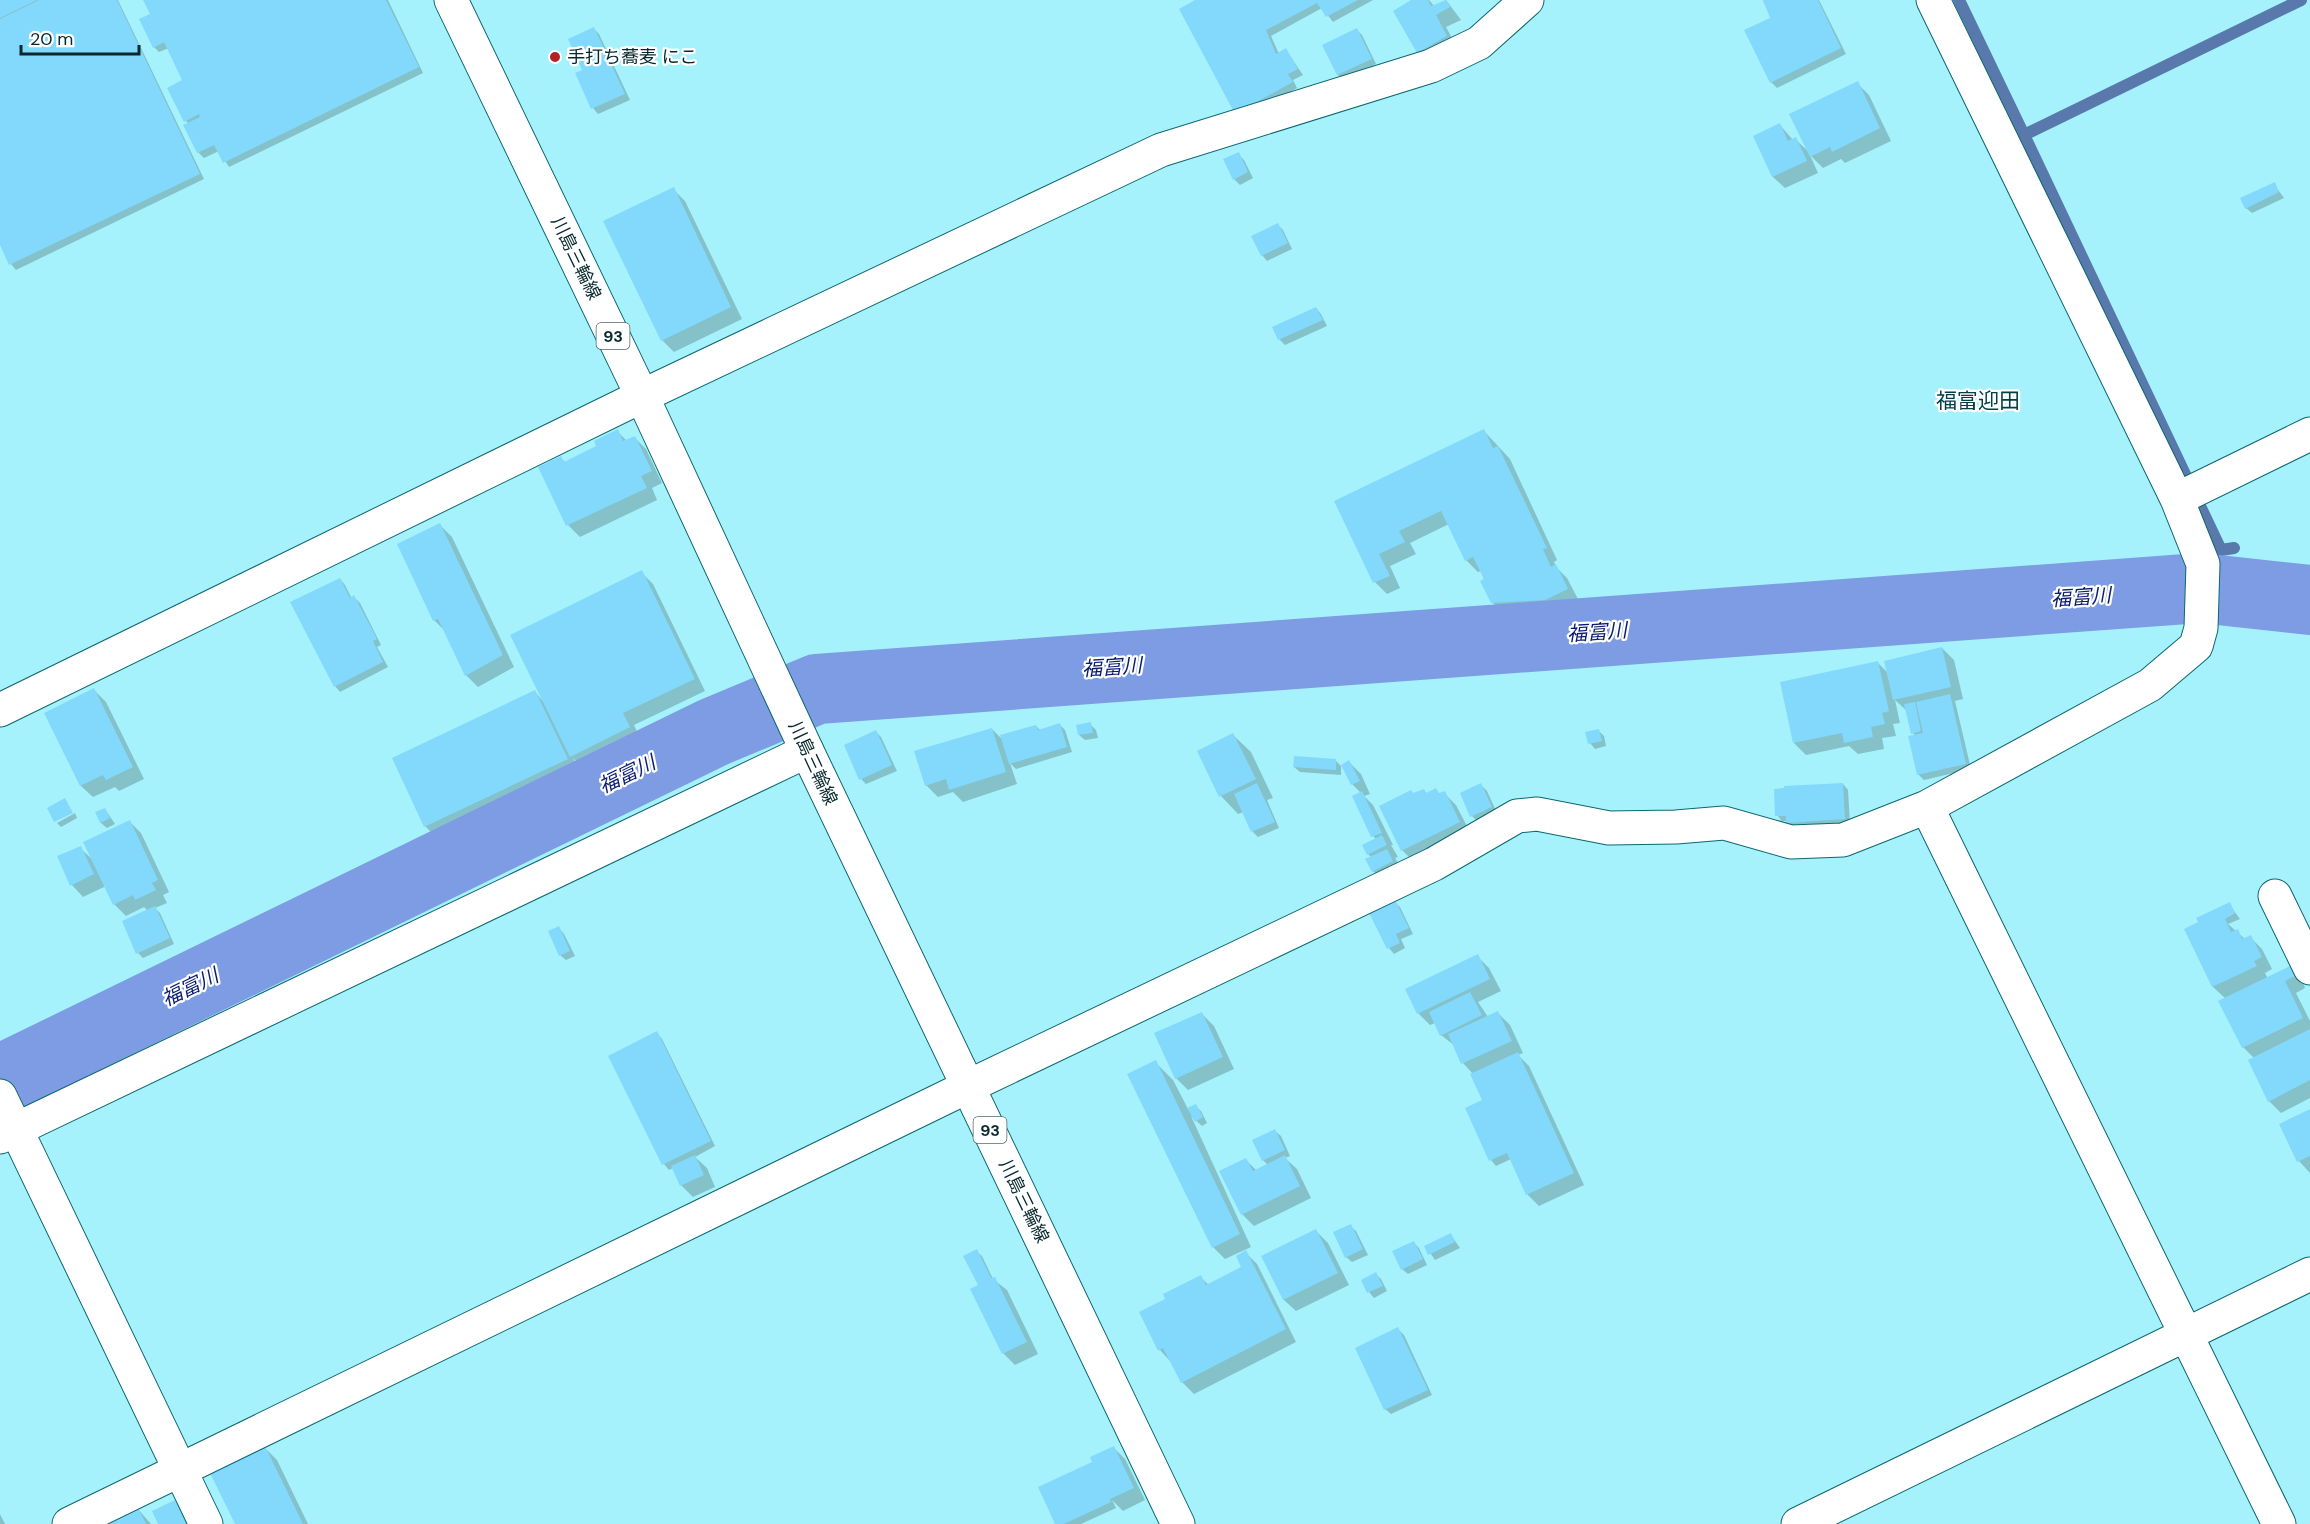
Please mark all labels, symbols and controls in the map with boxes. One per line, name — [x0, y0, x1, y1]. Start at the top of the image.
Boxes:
scale bar — [21, 18, 140, 56]
text: 20 m — [30, 27, 73, 51]
place label: 手打ち蕎麦 にこ — [567, 45, 697, 69]
marker: 手打ち蕎麦 にこ — [548, 50, 562, 64]
street label: 川島三輪線 — [545, 212, 607, 304]
road number: 93 — [596, 323, 630, 349]
district label: 福富迎田 — [1936, 387, 2020, 415]
water label: 福富川 — [2050, 582, 2114, 612]
water label: 福富川 — [1566, 617, 1630, 647]
water label: 福富川 — [1081, 652, 1145, 682]
street label: 川島三輪線 — [783, 717, 843, 809]
water label: 福富川 — [594, 748, 661, 799]
water label: 福富川 — [157, 961, 224, 1012]
road number: 93 — [974, 1117, 1006, 1143]
street label: 川島三輪線 — [993, 1155, 1055, 1247]

